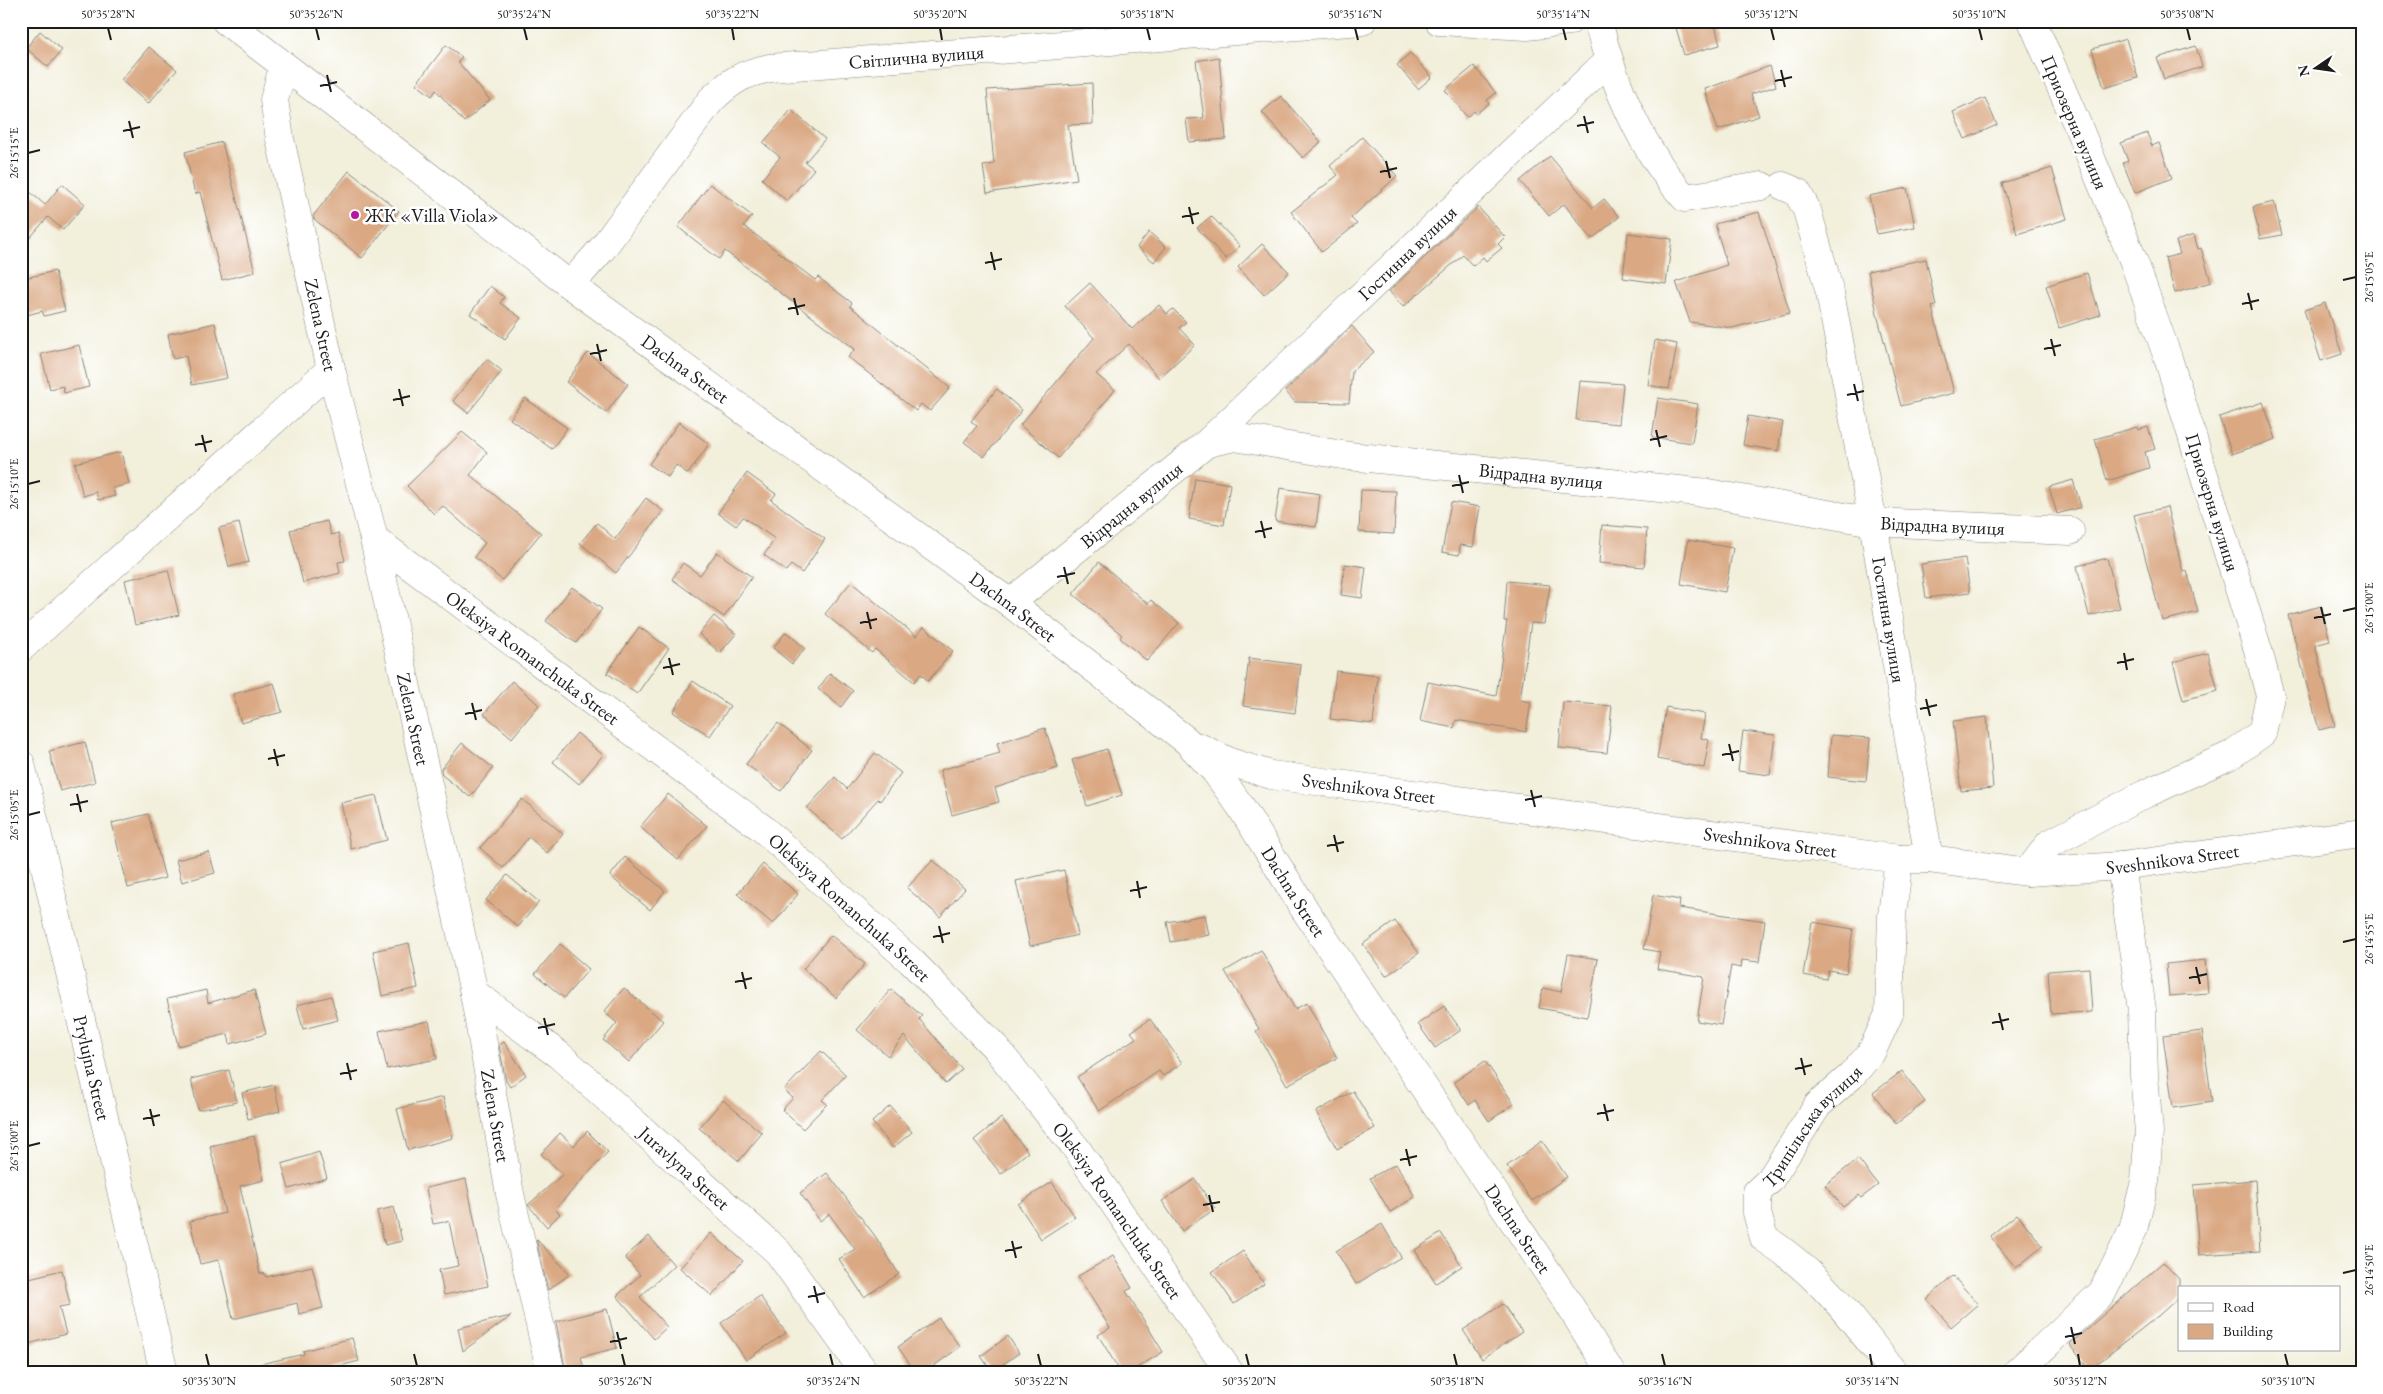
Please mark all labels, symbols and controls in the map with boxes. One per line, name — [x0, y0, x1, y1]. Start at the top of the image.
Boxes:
text: 50°35'28"N — [81, 6, 135, 22]
text: 50°35'26"N — [289, 6, 343, 22]
text: 50°35'24"N — [497, 6, 551, 22]
text: 50°35'22"N — [705, 6, 759, 22]
text: 50°35'20"N — [913, 6, 967, 22]
text: 50°35'18"N — [1120, 6, 1174, 22]
text: 50°35'16"N — [1328, 6, 1382, 22]
text: 50°35'14"N — [1536, 6, 1590, 22]
text: 50°35'12"N — [1744, 6, 1798, 22]
text: 50°35'10"N — [1952, 6, 2006, 22]
text: 50°35'08"N — [2160, 6, 2214, 22]
street label: Світлична вулиця — [848, 39, 986, 75]
north arrow — [2290, 42, 2340, 92]
street label: Приозерна вулиця — [2035, 51, 2114, 194]
text: N — [2293, 63, 2313, 78]
text: 26°15'15"E — [6, 127, 22, 179]
street label: Гостинна вулиця — [1352, 200, 1462, 306]
place label: ЖК «Villa Viola» — [364, 203, 498, 228]
marker: ЖК «Villa Viola» — [349, 209, 361, 221]
text: 26°15'05"E — [2361, 251, 2377, 303]
street label: Zelena Street — [298, 276, 343, 374]
street label: Dachna Street — [636, 329, 734, 409]
street label: Приозерна вулиця — [2180, 430, 2246, 575]
street label: Відрадна вулиця — [1075, 456, 1188, 554]
street label: Відрадна вулиця — [1478, 457, 1605, 495]
text: 26°15'10"E — [6, 458, 22, 510]
street label: Відрадна вулиця — [1880, 510, 2006, 541]
street label: Гостинна вулиця — [1866, 555, 1912, 685]
street label: Dachna Street — [964, 566, 1061, 648]
text: 26°15'00"E — [2361, 582, 2377, 634]
street label: Oleksiya Romanchuka Street — [441, 585, 624, 731]
street label: Zelena Street — [391, 671, 436, 768]
street label: Sveshnikova Street — [1301, 767, 1437, 810]
text: 26°15'05"E — [6, 789, 22, 841]
street label: Sveshnikova Street — [1702, 821, 1838, 864]
street label: Oleksiya Romanchuka Street — [763, 828, 936, 987]
street label: Sveshnikova Street — [2105, 838, 2241, 880]
street label: Dachna Street — [1255, 842, 1332, 942]
text: 26°14'55"E — [2361, 913, 2377, 965]
street label: Prylujna Street — [67, 1013, 116, 1123]
street label: Трипільська вулиця — [1757, 1060, 1868, 1194]
street label: Zelena Street — [475, 1067, 516, 1164]
street label: Oleksiya Romanchuka Street — [1047, 1117, 1188, 1304]
street label: Juravlyna Street — [632, 1119, 735, 1216]
text: 26°15'00"E — [6, 1120, 22, 1172]
street label: Dachna Street — [1479, 1179, 1557, 1278]
text: 26°14'50"E — [2361, 1244, 2377, 1296]
legend — [2178, 1286, 2340, 1352]
text: Road — [2223, 1297, 2255, 1316]
text: Building — [2223, 1321, 2273, 1340]
text: 50°35'30"N — [182, 1373, 236, 1389]
text: 50°35'28"N — [390, 1373, 444, 1389]
text: 50°35'26"N — [598, 1373, 652, 1389]
text: 50°35'24"N — [806, 1373, 860, 1389]
text: 50°35'22"N — [1014, 1373, 1068, 1389]
text: 50°35'20"N — [1222, 1373, 1276, 1389]
text: 50°35'18"N — [1430, 1373, 1484, 1389]
text: 50°35'16"N — [1638, 1373, 1692, 1389]
text: 50°35'14"N — [1845, 1373, 1899, 1389]
text: 50°35'12"N — [2053, 1373, 2107, 1389]
text: 50°35'10"N — [2261, 1373, 2315, 1389]

